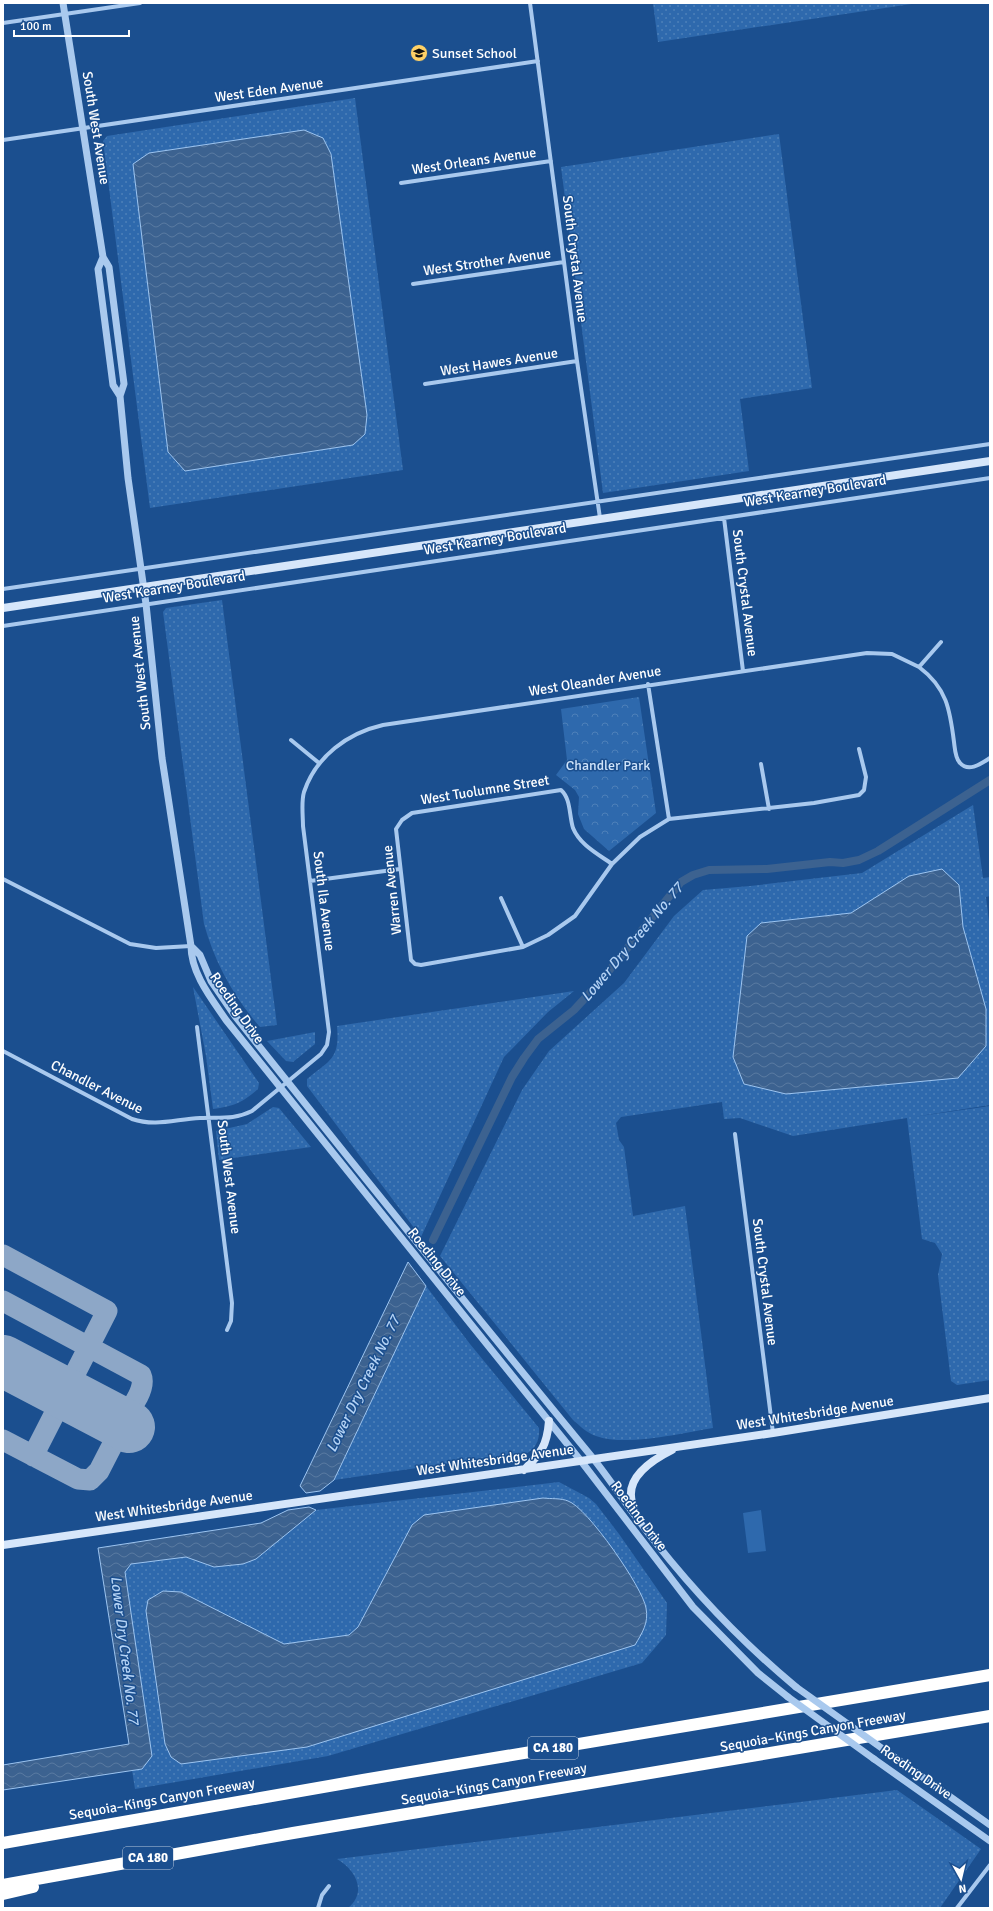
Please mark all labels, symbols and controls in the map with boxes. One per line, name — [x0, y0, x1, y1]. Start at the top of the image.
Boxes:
scale bar — [14, 12, 129, 38]
text: 100 m — [20, 19, 52, 34]
school or university icon: Sunset School — [409, 43, 429, 63]
place label: Sunset School — [432, 45, 517, 62]
street label: South West Avenue — [79, 70, 113, 186]
street label: West Eden Avenue — [214, 74, 324, 106]
street label: West Orleans Avenue — [411, 144, 537, 178]
street label: South Crystal Avenue — [559, 194, 591, 324]
street label: West Strother Avenue — [422, 245, 552, 279]
street label: West Hawes Avenue — [439, 344, 559, 380]
street label: West Kearney Boulevard — [743, 471, 887, 511]
street label: West Kearney Boulevard — [423, 519, 567, 559]
street label: South Crystal Avenue — [729, 528, 761, 658]
street label: West Kearney Boulevard — [102, 567, 246, 607]
street label: South West Avenue — [126, 615, 154, 731]
street label: West Oleander Avenue — [528, 662, 662, 700]
park label: Chandler Park — [566, 757, 650, 774]
street label: West Tuolumne Street — [419, 771, 551, 809]
street label: Warren Avenue — [379, 844, 405, 936]
street label: South Ila Avenue — [309, 850, 339, 952]
water label: Lower Dry Creek No. 77 — [577, 878, 688, 1005]
street label: Roeding Drive — [206, 969, 268, 1047]
street label: Chandler Avenue — [48, 1056, 146, 1118]
street label: South West Avenue — [214, 1119, 244, 1235]
street label: South Crystal Avenue — [749, 1217, 781, 1347]
street label: Roeding Drive — [404, 1224, 470, 1300]
water label: Lower Dry Creek No. 77 — [322, 1311, 405, 1455]
street label: West Whitesbridge Avenue — [735, 1392, 895, 1434]
street label: West Whitesbridge Avenue — [415, 1441, 575, 1479]
street label: Roeding Drive — [607, 1478, 671, 1554]
street label: West Whitesbridge Avenue — [94, 1487, 254, 1525]
water label: Lower Dry Creek No. 77 — [107, 1575, 143, 1727]
street label: Sequoia–Kings Canyon Freeway — [719, 1706, 908, 1756]
road number: CA 180 — [528, 1737, 578, 1759]
street label: Roeding Drive — [877, 1741, 955, 1803]
street label: Sequoia–Kings Canyon Freeway — [400, 1759, 589, 1809]
street label: Sequoia–Kings Canyon Freeway — [68, 1774, 257, 1824]
road number: CA 180 — [123, 1847, 173, 1869]
north arrow — [941, 1859, 981, 1899]
text: N — [958, 1881, 967, 1895]

